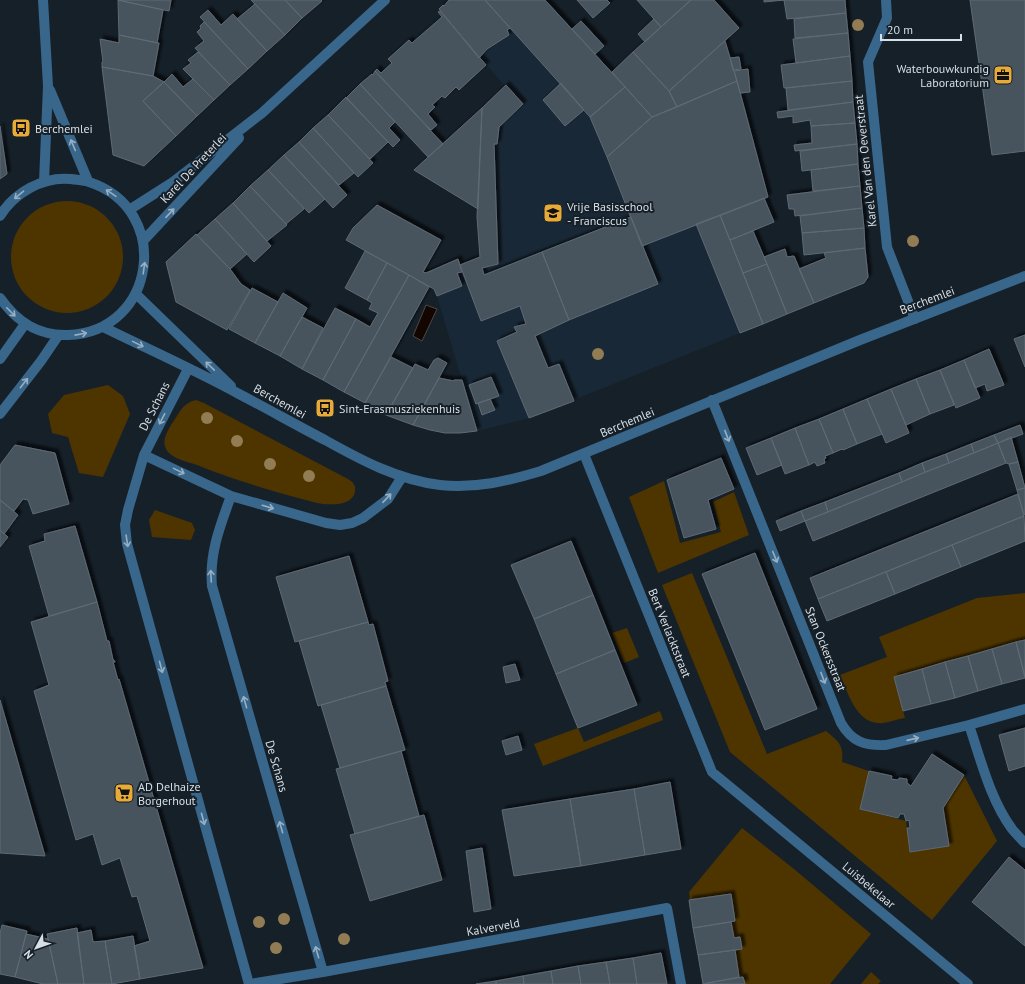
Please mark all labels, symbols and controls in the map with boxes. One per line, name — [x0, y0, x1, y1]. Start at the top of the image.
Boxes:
scale bar — [881, 16, 961, 42]
text: 20 m — [887, 22, 913, 37]
place label: Waterbouwkundig Laboratorium — [896, 61, 989, 90]
office icon: Waterbouwkundig Laboratorium — [992, 64, 1014, 86]
street label: Karel Van den Oeverstraat — [851, 94, 879, 228]
bus stop icon: Berchemlei — [10, 117, 32, 139]
place label: Berchemlei — [35, 121, 93, 136]
street label: Karel De Preterlei — [157, 130, 229, 206]
one-way arrow — [69, 140, 76, 152]
one-way arrow — [105, 189, 116, 197]
one-way arrow — [14, 191, 24, 200]
place label: Vrije Basisschool - Franciscus — [566, 199, 653, 228]
school or university icon: Vrije Basisschool - Franciscus — [542, 202, 564, 224]
one-way arrow — [165, 208, 174, 218]
one-way arrow — [140, 262, 148, 275]
street label: Berchemlei — [897, 283, 957, 317]
one-way arrow — [6, 307, 16, 317]
one-way arrow — [74, 329, 87, 337]
one-way arrow — [132, 341, 144, 348]
one-way arrow — [206, 362, 216, 371]
one-way arrow — [20, 377, 28, 388]
street label: De Schans — [135, 379, 173, 433]
street label: Berchemlei — [251, 380, 309, 422]
bus stop icon: Sint-Erasmusziekenhuis — [314, 397, 336, 419]
place label: Sint-Erasmusziekenhuis — [339, 401, 460, 416]
street label: Berchemlei — [597, 404, 657, 440]
one-way arrow — [158, 412, 165, 424]
one-way arrow — [723, 430, 731, 442]
one-way arrow — [172, 468, 184, 476]
one-way arrow — [383, 493, 392, 503]
one-way arrow — [261, 504, 274, 511]
one-way arrow — [123, 535, 131, 548]
one-way arrow — [772, 550, 779, 562]
one-way arrow — [208, 570, 215, 583]
street label: Bert Verlacktstraat — [645, 586, 695, 680]
street label: Stan Ockersstraat — [802, 605, 850, 693]
one-way arrow — [158, 660, 165, 673]
one-way arrow — [820, 671, 828, 683]
one-way arrow — [241, 695, 248, 708]
one-way arrow — [906, 735, 919, 742]
street label: De Schans — [262, 738, 292, 794]
place label: AD Delhaize Borgerhout — [138, 779, 201, 808]
supermarket icon: AD Delhaize Borgerhout — [113, 782, 135, 804]
one-way arrow — [200, 812, 207, 825]
one-way arrow — [277, 820, 284, 833]
street label: Luisbekelaar — [839, 859, 899, 911]
street label: Kalverveld — [465, 915, 521, 939]
north arrow — [16, 928, 56, 968]
one-way arrow — [313, 945, 320, 958]
text: N — [21, 947, 36, 962]

